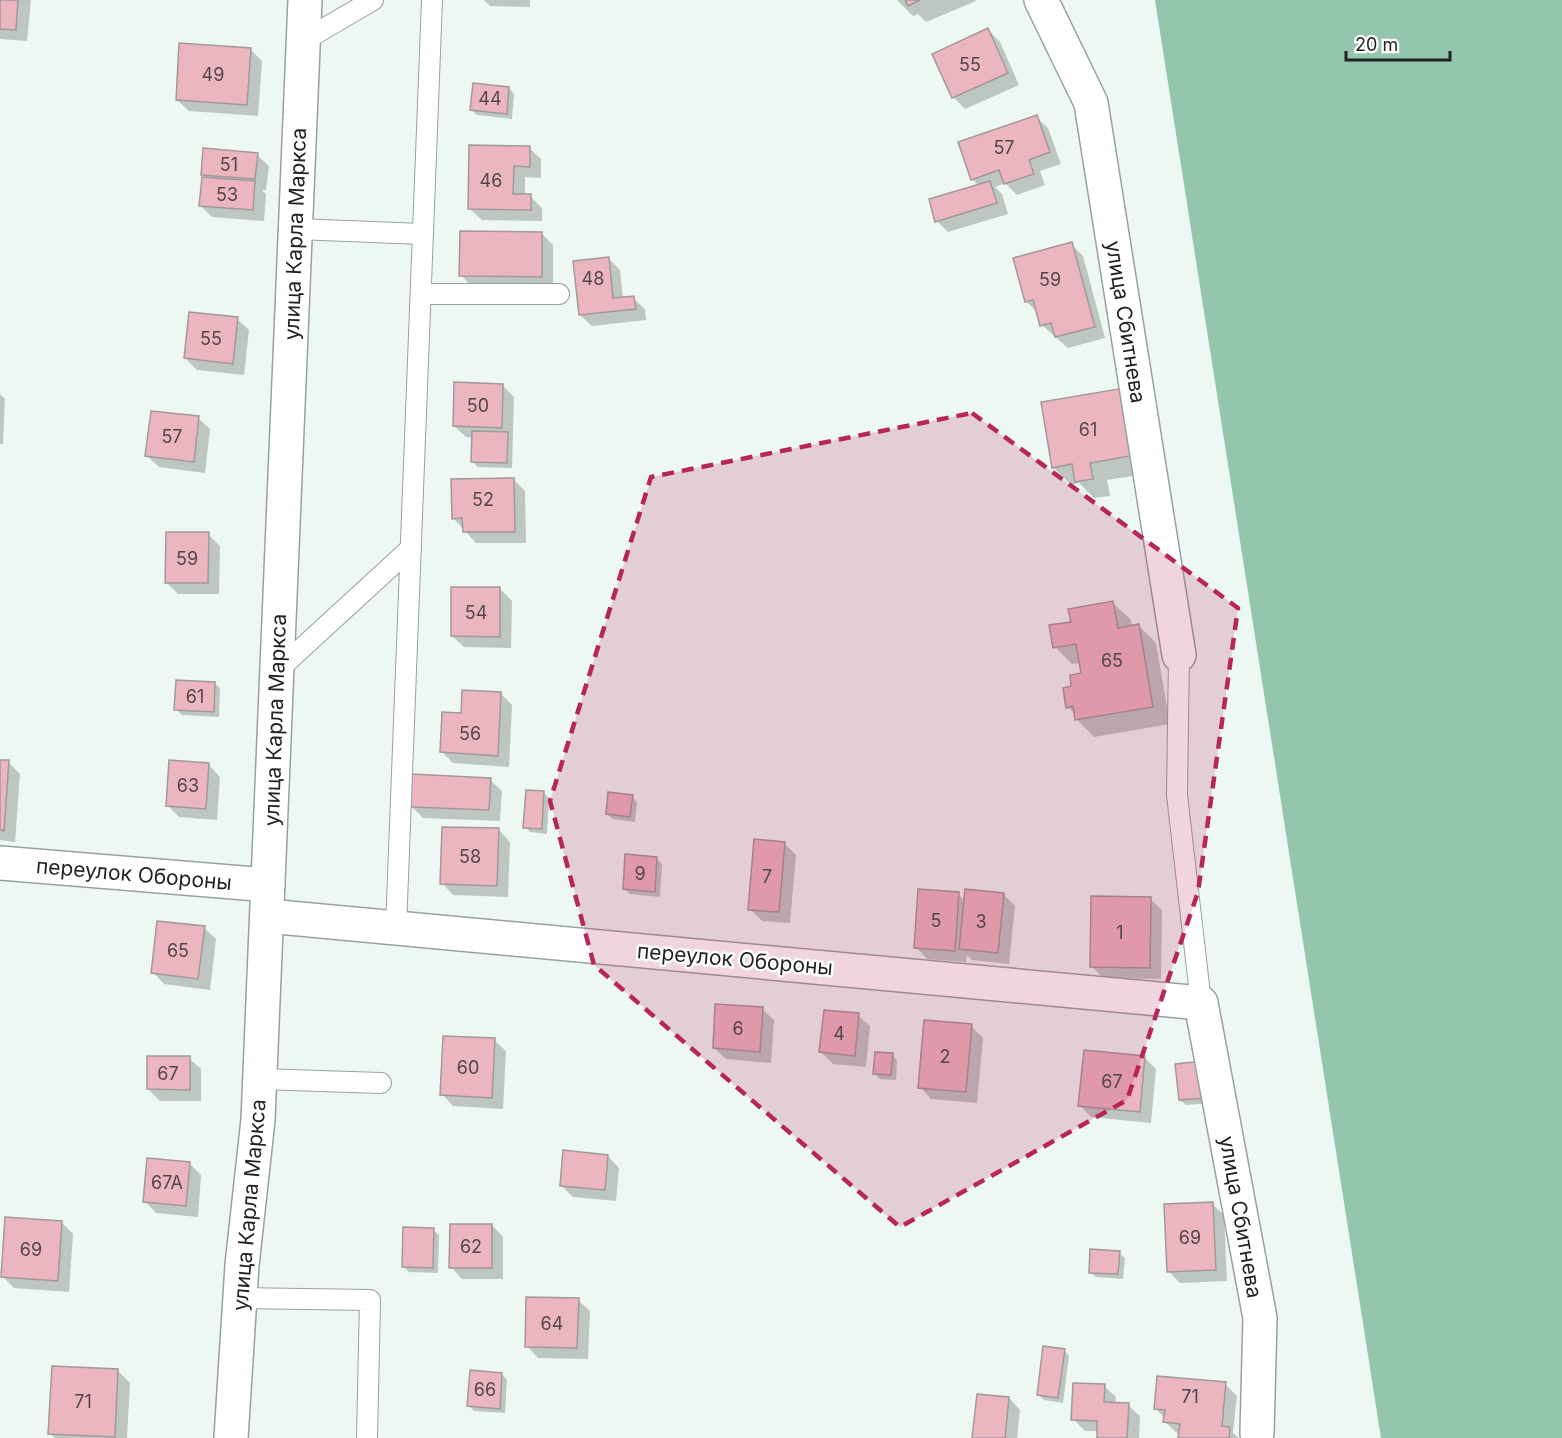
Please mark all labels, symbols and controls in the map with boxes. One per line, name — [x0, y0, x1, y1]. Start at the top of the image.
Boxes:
scale bar — [1346, 24, 1450, 62]
text: 20 m — [1355, 34, 1398, 55]
house number: 55 — [959, 54, 981, 75]
house number: 49 — [202, 64, 224, 85]
house number: 44 — [478, 88, 502, 109]
street label: улица Карла Маркса — [279, 127, 311, 341]
house number: 57 — [993, 137, 1015, 158]
house number: 51 — [220, 154, 238, 175]
house number: 46 — [480, 170, 502, 191]
house number: 53 — [216, 184, 238, 205]
street label: улица Сбитнева — [1101, 239, 1151, 405]
house number: 48 — [582, 268, 604, 289]
house number: 59 — [1039, 269, 1061, 290]
house number: 55 — [200, 328, 222, 349]
house number: 50 — [467, 395, 489, 416]
house number: 61 — [1079, 419, 1097, 440]
house number: 57 — [161, 426, 183, 447]
house number: 52 — [472, 489, 494, 510]
house number: 59 — [176, 548, 198, 569]
house number: 54 — [465, 602, 487, 623]
street label: улица Карла Маркса — [259, 613, 291, 827]
house number: 65 — [1101, 650, 1123, 671]
house number: 61 — [186, 686, 204, 707]
house number: 56 — [459, 723, 481, 744]
house number: 63 — [177, 775, 199, 796]
house number: 58 — [459, 846, 481, 867]
street label: переулок Обороны — [35, 853, 233, 895]
house number: 9 — [634, 863, 646, 884]
house number: 7 — [762, 866, 772, 887]
house number: 5 — [931, 910, 941, 931]
house number: 3 — [975, 911, 987, 932]
house number: 1 — [1116, 922, 1124, 943]
street label: переулок Обороны — [636, 938, 834, 980]
house number: 65 — [167, 940, 189, 961]
house number: 6 — [732, 1018, 744, 1039]
house number: 4 — [833, 1023, 845, 1044]
house number: 2 — [940, 1046, 950, 1067]
house number: 60 — [457, 1057, 479, 1078]
house number: 67 — [157, 1063, 179, 1084]
house number: 67 — [1101, 1071, 1123, 1092]
street label: улица Карла Маркса — [227, 1098, 271, 1312]
street label: улица Сбитнева — [1214, 1134, 1268, 1300]
house number: 67А — [151, 1172, 183, 1193]
house number: 69 — [1179, 1227, 1201, 1248]
house number: 62 — [460, 1236, 482, 1257]
house number: 69 — [20, 1239, 42, 1260]
house number: 64 — [541, 1313, 563, 1334]
house number: 66 — [474, 1379, 496, 1400]
house number: 71 — [1181, 1386, 1199, 1407]
house number: 71 — [74, 1391, 92, 1412]

